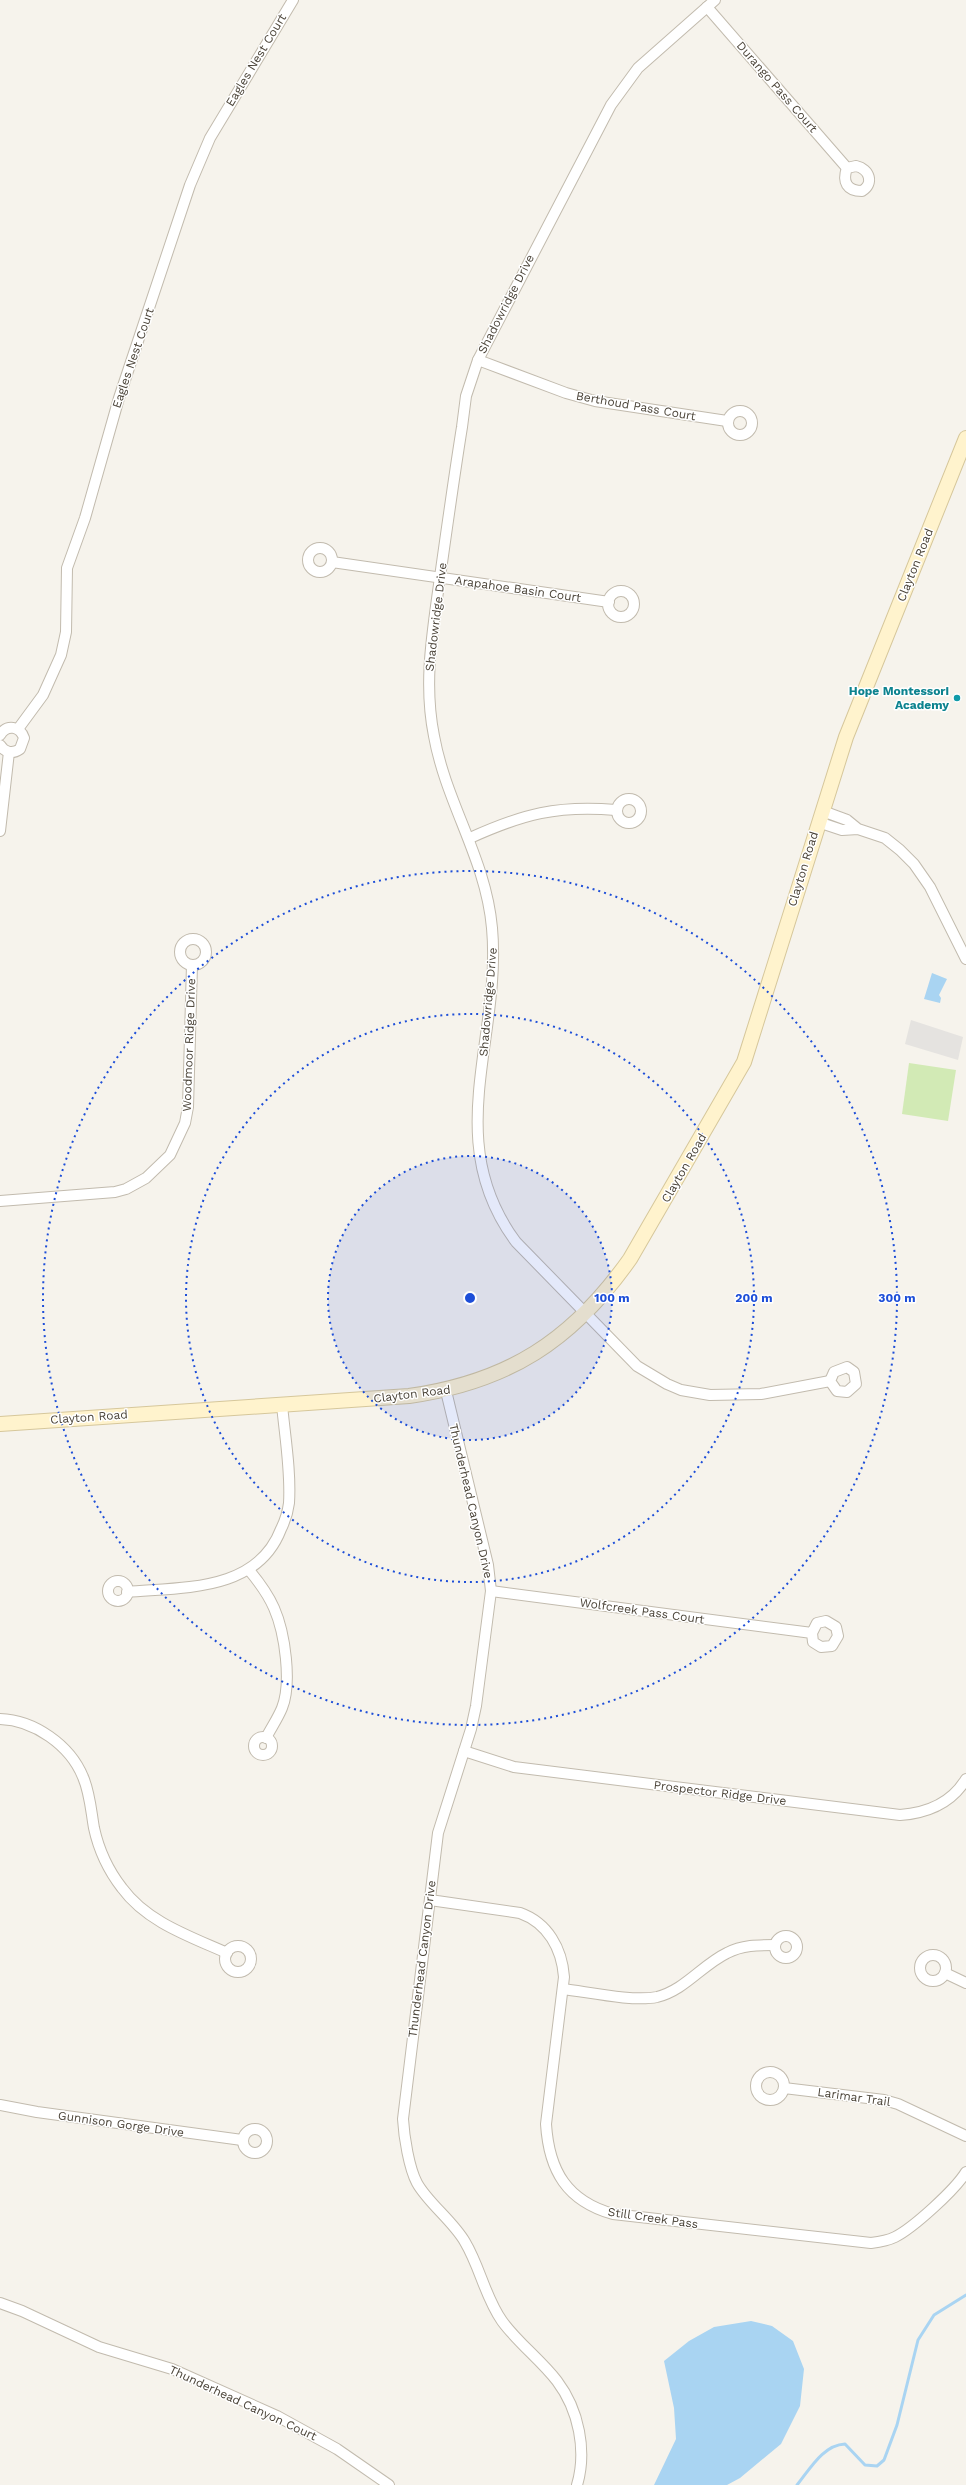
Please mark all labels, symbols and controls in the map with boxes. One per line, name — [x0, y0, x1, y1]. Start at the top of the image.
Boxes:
street label: Eagles Nest Court — [223, 11, 289, 109]
street label: Durango Pass Court — [734, 39, 820, 135]
street label: Shadowridge Drive — [475, 252, 537, 356]
street label: Eagles Nest Court — [109, 306, 157, 410]
street label: Berthoud Pass Court — [575, 389, 697, 423]
street label: Clayton Road — [894, 526, 936, 604]
street label: Shadowridge Drive — [422, 562, 450, 672]
street label: Arapahoe Basin Court — [454, 573, 582, 605]
place label: Hope Montessori Academy — [849, 684, 949, 712]
marker: Hope Montessori Academy — [952, 693, 962, 703]
street label: Clayton Road — [785, 830, 821, 908]
street label: Shadowridge Drive — [476, 947, 500, 1057]
street label: Woodmoor Ridge Drive — [180, 978, 198, 1112]
street label: Clayton Road — [659, 1131, 709, 1205]
centre of rings — [463, 1291, 477, 1305]
text: 100 m — [594, 1291, 630, 1305]
text: 200 m — [735, 1291, 773, 1305]
text: 300 m — [878, 1291, 916, 1305]
street label: Clayton Road — [373, 1382, 451, 1406]
street label: Clayton Road — [50, 1407, 128, 1427]
street label: Thunderhead Canyon Drive — [446, 1422, 496, 1580]
street label: Wolfcreek Pass Court — [579, 1595, 705, 1627]
street label: Prospector Ridge Drive — [653, 1778, 787, 1808]
street label: Thunderhead Canyon Drive — [405, 1879, 439, 2038]
street label: Larimar Trail — [817, 2085, 892, 2109]
street label: Gunnison Gorge Drive — [57, 2108, 185, 2140]
street label: Still Creek Pass — [607, 2205, 699, 2231]
street label: Thunderhead Canyon Court — [167, 2363, 319, 2443]

